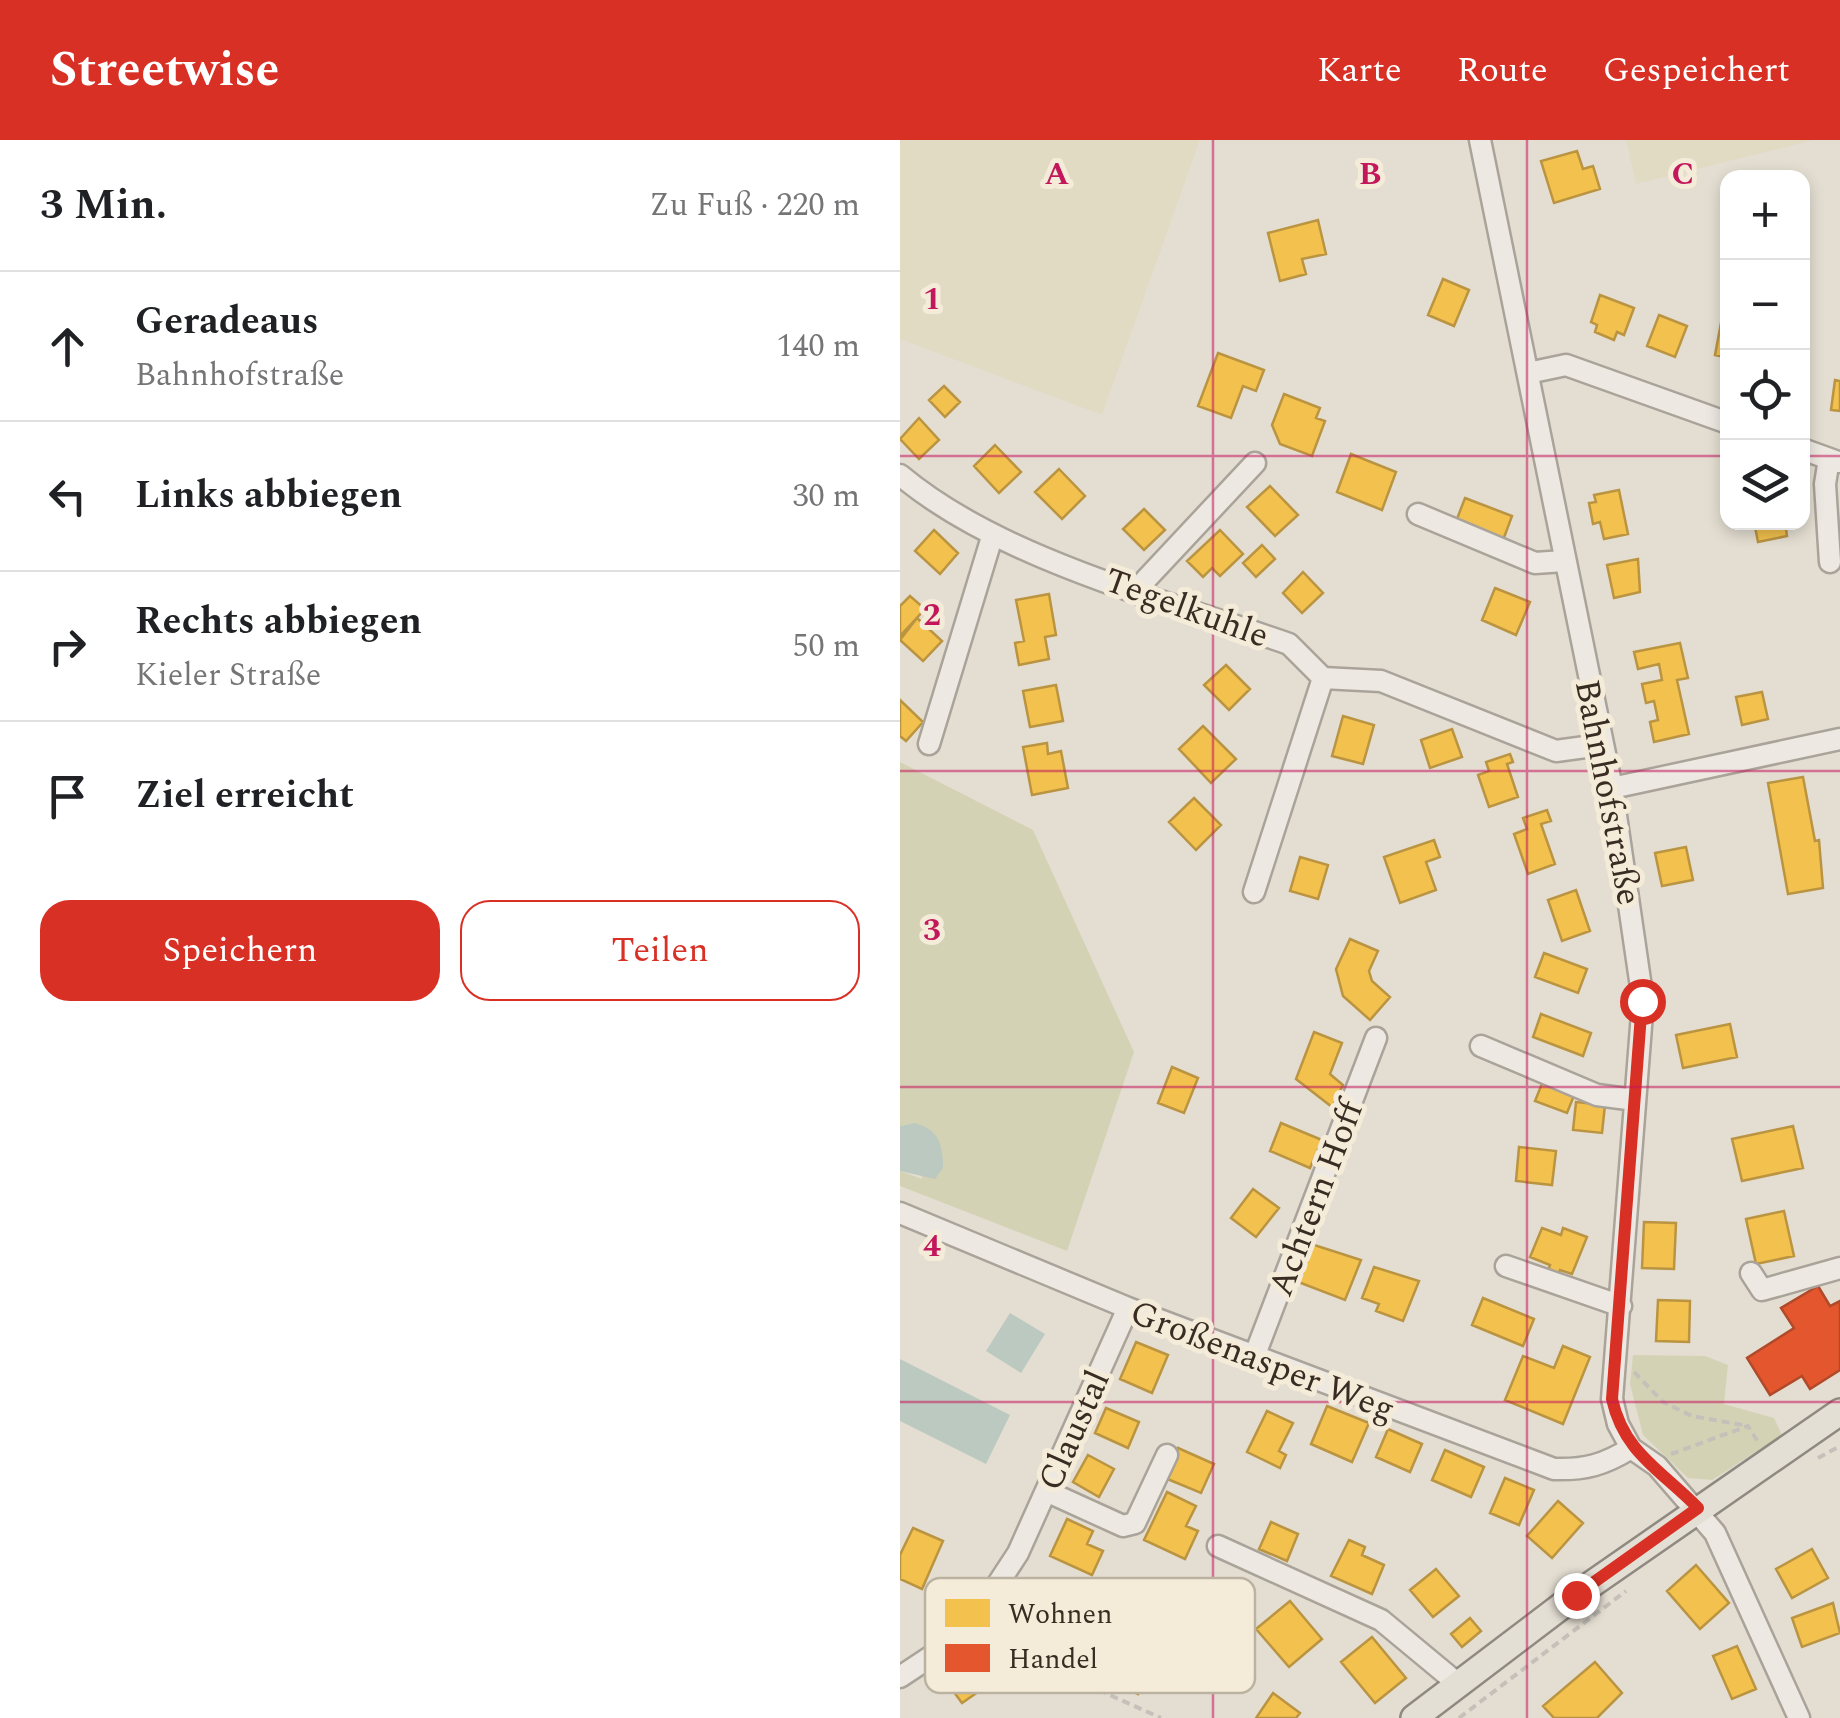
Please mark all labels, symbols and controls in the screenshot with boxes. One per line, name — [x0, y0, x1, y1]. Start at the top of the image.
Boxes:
text: Streetwise — [50, 34, 279, 107]
text: Karte — [1317, 44, 1402, 97]
text: Route — [1457, 44, 1548, 97]
text: Gespeichert — [1603, 44, 1790, 97]
text: A — [1045, 150, 1070, 199]
text: B — [1359, 150, 1381, 199]
text: C — [1672, 150, 1694, 199]
map controls — [1720, 170, 1810, 530]
button: + — [1720, 170, 1810, 260]
text: 3 Min. — [40, 174, 167, 237]
text: Zu Fuß · 220 m — [649, 181, 860, 230]
button: − — [1720, 260, 1810, 350]
text: 1 — [923, 275, 941, 324]
text: Geradeaus — [135, 293, 319, 351]
icon: ahead — [40, 319, 95, 374]
text: 140 m — [776, 322, 860, 371]
button: locate — [1720, 350, 1810, 440]
text: Bahnhofstraße — [135, 351, 344, 400]
button: layers — [1720, 440, 1810, 530]
text: Links abbiegen — [135, 467, 402, 525]
icon: left — [40, 469, 95, 524]
text: 30 m — [792, 472, 860, 521]
street label: Tegelkuhle — [1097, 554, 1276, 663]
text: 2 — [923, 591, 941, 640]
text: Rechts abbiegen — [135, 593, 422, 651]
icon: right — [40, 619, 95, 674]
text: 50 m — [792, 622, 860, 671]
text: Kieler Straße — [135, 651, 321, 700]
street label: Bahnhofstraße — [1560, 675, 1655, 910]
text: Ziel erreicht — [135, 767, 354, 825]
icon: arrive — [40, 769, 95, 824]
button: Speichern — [40, 900, 440, 1001]
button: Teilen — [460, 900, 860, 1001]
text: 3 — [923, 906, 941, 955]
route start — [1620, 979, 1666, 1025]
street label: Achtern Hoff — [1255, 1090, 1379, 1304]
text: 4 — [923, 1222, 941, 1271]
street label: Großenasper Weg — [1122, 1287, 1403, 1436]
street label: Claustal — [1024, 1362, 1124, 1499]
route end — [1554, 1573, 1600, 1619]
legend — [925, 1578, 1255, 1693]
text: Wohnen — [1008, 1593, 1112, 1636]
text: Handel — [1008, 1638, 1098, 1681]

